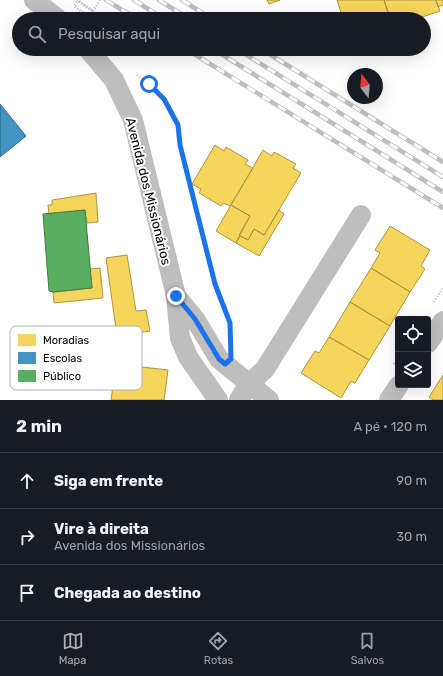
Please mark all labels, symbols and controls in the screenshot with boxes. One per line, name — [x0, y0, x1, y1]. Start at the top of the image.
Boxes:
search box — [12, 12, 431, 56]
icon: search — [26, 23, 48, 45]
text: Pesquisar aqui — [58, 25, 160, 43]
north arrow — [347, 68, 383, 104]
route start — [140, 75, 158, 93]
street label: Avenida dos Missionários — [123, 116, 174, 267]
route end — [167, 287, 185, 305]
map controls — [395, 316, 431, 388]
button: locate — [395, 316, 431, 352]
legend — [10, 326, 142, 390]
text: Moradias — [43, 334, 89, 347]
text: Escolas — [43, 352, 82, 365]
button: layers — [395, 352, 431, 388]
text: Público — [43, 370, 81, 383]
text: 2 min — [16, 416, 62, 436]
text: A pé · 120 m — [354, 419, 427, 434]
icon: ahead — [16, 470, 38, 492]
text: Siga em frente — [54, 472, 163, 490]
text: 90 m — [396, 473, 427, 488]
text: Vire à direita — [54, 520, 149, 538]
icon: right — [16, 526, 38, 548]
text: 30 m — [396, 529, 427, 544]
text: Avenida dos Missionários — [54, 538, 205, 553]
icon: arrive — [16, 582, 38, 604]
text: Chegada ao destino — [54, 584, 201, 602]
tab: Mapa — [59, 630, 86, 667]
tab: Rotas — [204, 630, 233, 667]
tab: Salvos — [351, 630, 384, 667]

